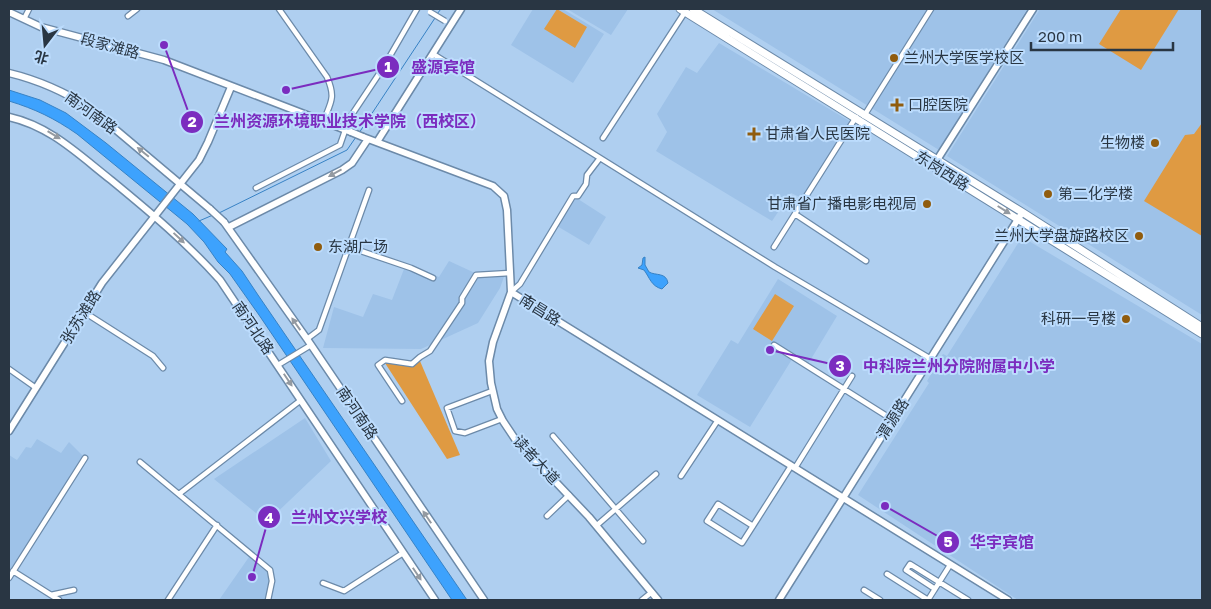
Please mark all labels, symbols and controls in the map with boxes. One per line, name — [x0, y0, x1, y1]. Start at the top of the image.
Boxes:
north arrow — [20, 20, 70, 70]
scale bar — [1031, 20, 1174, 52]
text: 200 m — [1038, 27, 1082, 45]
street label: 段家滩路 — [79, 29, 142, 61]
text: 北 — [32, 48, 50, 68]
place label: 兰州大学医学校区 — [904, 48, 1024, 66]
callout: 盛源宾馆 — [376, 52, 485, 83]
marker: 兰州大学医学校区 — [888, 52, 900, 64]
text: 1 — [384, 57, 392, 75]
text: 盛源宾馆 — [411, 57, 475, 77]
street label: 南河南路 — [62, 87, 121, 137]
place label: 口腔医院 — [908, 95, 968, 113]
marker: 口腔医院 — [890, 98, 904, 112]
callout: 兰州资源环境职业技术学院（西校区） — [179, 106, 496, 137]
text: 兰州资源环境职业技术学院（西校区） — [214, 111, 486, 131]
text: 2 — [187, 112, 197, 130]
place label: 甘肃省人民医院 — [765, 124, 870, 142]
marker: 甘肃省人民医院 — [747, 127, 761, 141]
one-way arrow — [47, 131, 60, 140]
place label: 生物楼 — [1100, 133, 1145, 151]
marker: 生物楼 — [1149, 137, 1161, 149]
one-way arrow — [137, 147, 150, 158]
street label: 东岗西路 — [912, 147, 973, 194]
one-way arrow — [329, 169, 342, 178]
place label: 第二化学楼 — [1058, 184, 1133, 202]
marker: 第二化学楼 — [1042, 188, 1054, 200]
place label: 甘肃省广播电影电视局 — [767, 194, 917, 212]
marker: 甘肃省广播电影电视局 — [921, 198, 933, 210]
one-way arrow — [997, 205, 1011, 215]
place label: 兰州大学盘旋路校区 — [994, 226, 1129, 244]
marker: 兰州大学盘旋路校区 — [1133, 230, 1145, 242]
one-way arrow — [173, 232, 185, 244]
place label: 东湖广场 — [328, 237, 388, 255]
marker: 东湖广场 — [312, 241, 324, 253]
street label: 张苏滩路 — [57, 286, 104, 347]
street label: 南昌路 — [517, 290, 564, 329]
street label: 南河北路 — [230, 298, 278, 357]
place label: 科研一号楼 — [1041, 309, 1116, 327]
marker: 科研一号楼 — [1120, 313, 1132, 325]
one-way arrow — [291, 317, 301, 331]
callout: 中科院兰州分院附属中小学 — [828, 350, 1065, 381]
text: 3 — [835, 356, 845, 374]
text: 中科院兰州分院附属中小学 — [863, 356, 1055, 376]
one-way arrow — [283, 374, 293, 387]
street label: 南河南路 — [334, 383, 382, 442]
street label: 渭源路 — [873, 395, 912, 442]
street label: 读者大道 — [510, 431, 564, 487]
callout: 兰州文兴学校 — [256, 502, 397, 533]
text: 兰州文兴学校 — [291, 507, 388, 527]
text: 4 — [264, 508, 274, 526]
one-way arrow — [422, 510, 432, 524]
callout: 华宇宾馆 — [935, 527, 1044, 558]
text: 5 — [943, 532, 953, 550]
text: 华宇宾馆 — [970, 532, 1034, 552]
one-way arrow — [412, 567, 422, 581]

